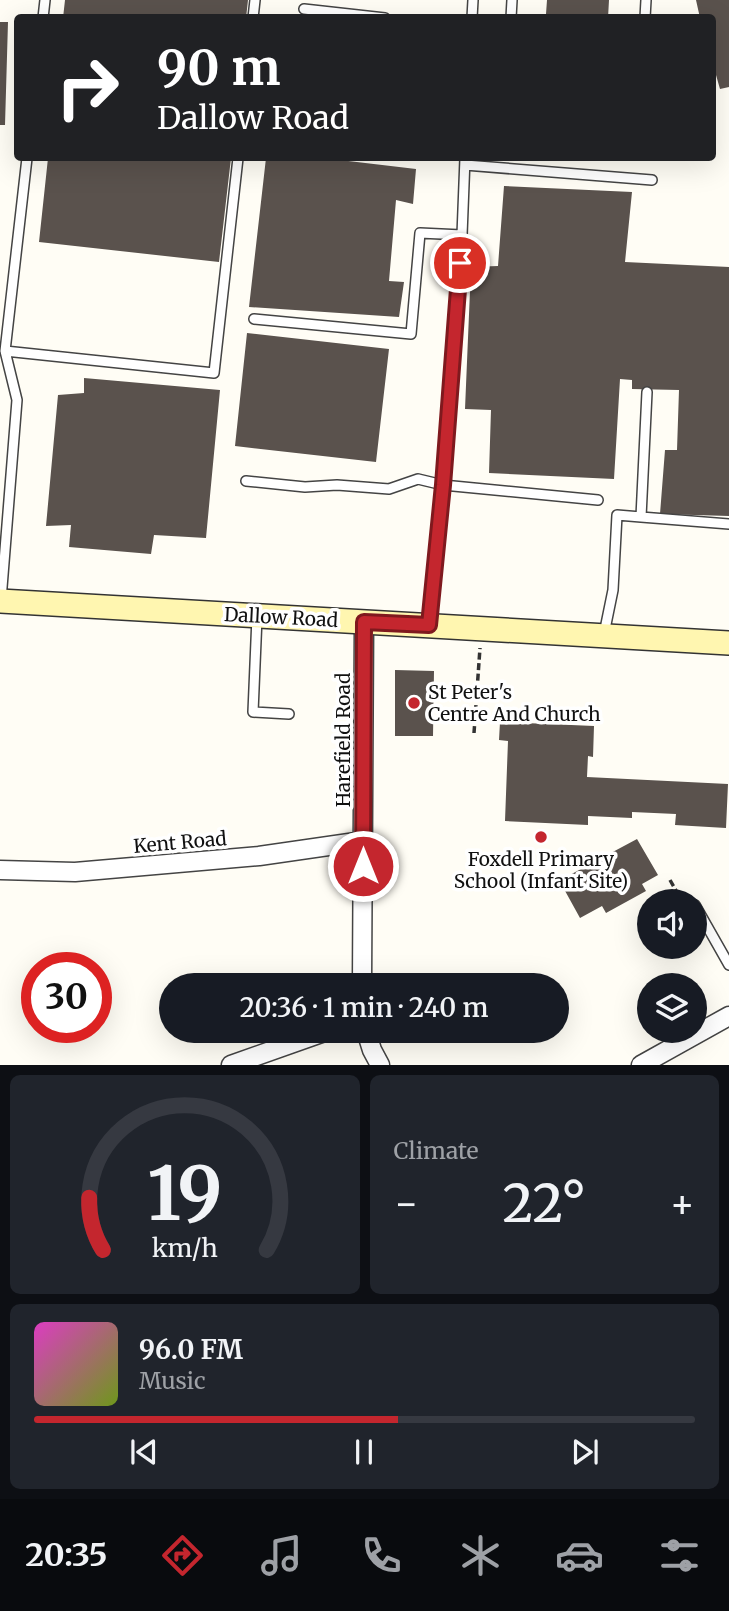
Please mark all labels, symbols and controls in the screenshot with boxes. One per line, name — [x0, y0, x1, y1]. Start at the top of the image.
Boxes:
text: 90 m — [157, 37, 281, 98]
icon: right — [42, 42, 133, 133]
text: Dallow Road — [157, 98, 349, 138]
pin — [430, 233, 490, 293]
icon: arrive — [441, 244, 479, 282]
street label: Dallow Road — [223, 602, 339, 632]
street label: Harefield Road — [331, 673, 355, 807]
place label: St Peter's Centre And Church — [428, 680, 601, 726]
marker: St Peter's Centre And Church — [406, 695, 422, 711]
street label: Kent Road — [132, 826, 228, 858]
position arrow — [326, 829, 400, 903]
marker: Foxdell Primary School (Infant Site) — [533, 829, 549, 845]
place label: Foxdell Primary School (Infant Site) — [454, 847, 628, 893]
map controls — [637, 889, 707, 1043]
button: sound — [637, 889, 707, 959]
speed limit sign: 30 — [21, 952, 112, 1043]
button: layers — [637, 973, 707, 1043]
text: 20:36 · 1 min · 240 m — [240, 991, 488, 1024]
text: Climate — [394, 1136, 479, 1165]
text: 19 — [147, 1149, 222, 1241]
text: 22° — [502, 1171, 586, 1236]
text: − — [394, 1180, 419, 1227]
text: + — [670, 1180, 695, 1227]
text: km/h — [152, 1232, 218, 1264]
text: 96.0 FM — [139, 1333, 243, 1366]
text: Music — [139, 1366, 206, 1395]
icon: previous — [125, 1433, 163, 1471]
icon: pause — [345, 1433, 383, 1471]
icon: next — [566, 1433, 604, 1471]
icon: directions — [158, 1531, 207, 1580]
icon: music — [257, 1531, 306, 1580]
icon: phone — [357, 1531, 406, 1580]
icon: climate — [456, 1531, 505, 1580]
icon: car — [555, 1531, 604, 1580]
icon: filters — [655, 1531, 704, 1580]
text: 20:35 — [25, 1535, 107, 1575]

